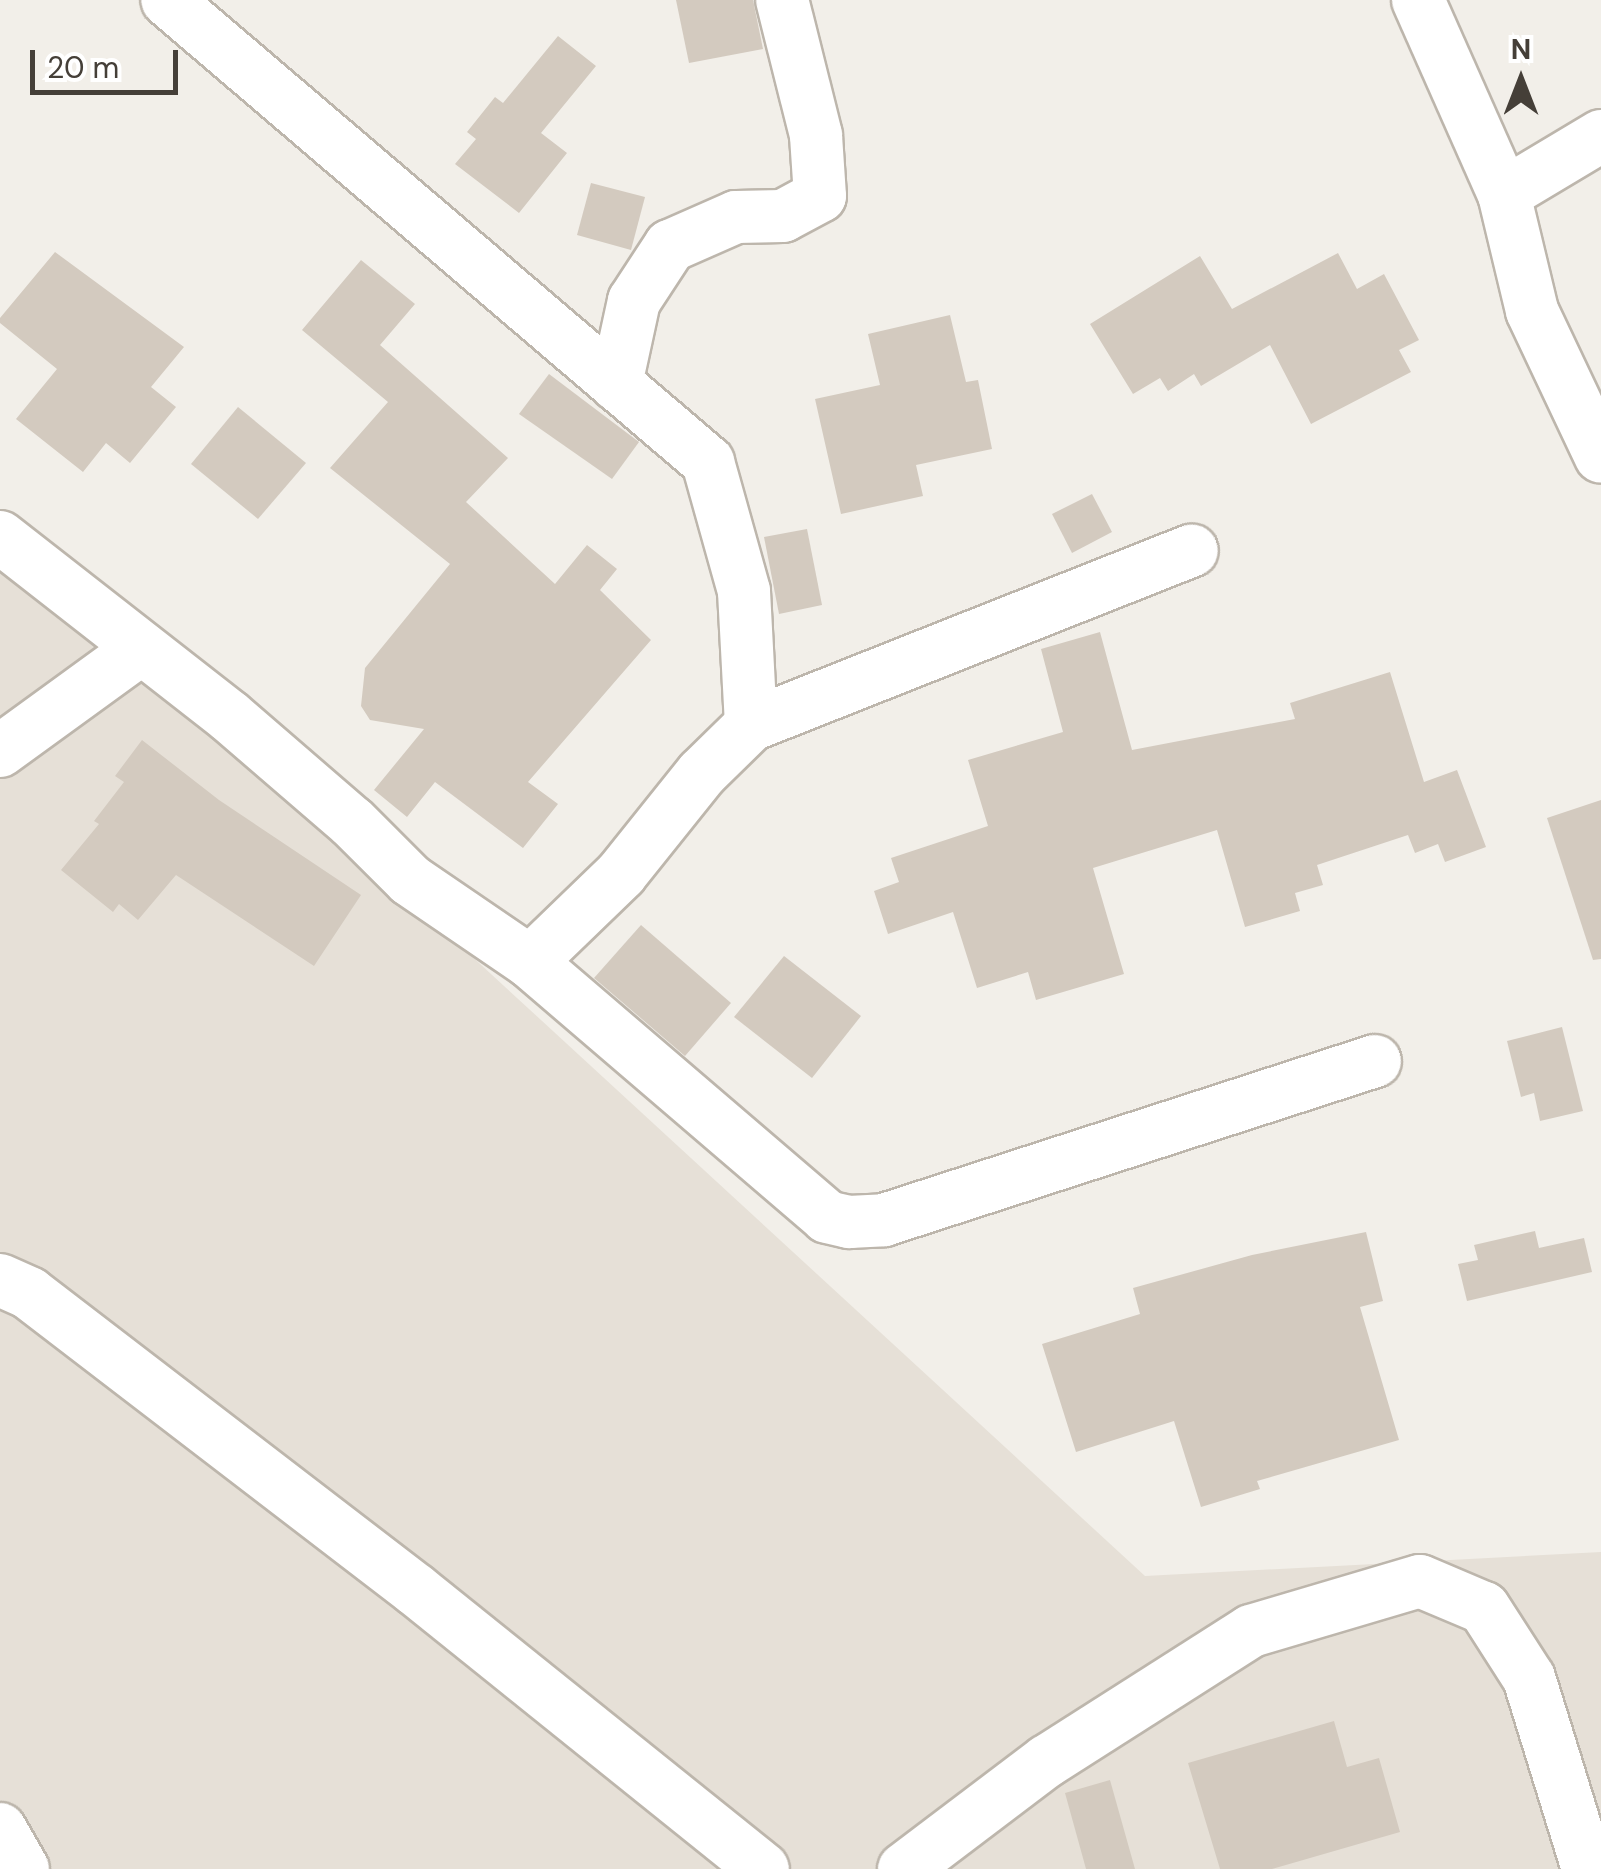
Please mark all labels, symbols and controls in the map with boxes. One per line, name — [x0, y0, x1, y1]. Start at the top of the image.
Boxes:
scale bar — [35, 30, 182, 92]
north arrow — [1471, 30, 1571, 130]
text: N — [1511, 31, 1531, 68]
text: 20 m — [47, 48, 119, 87]

